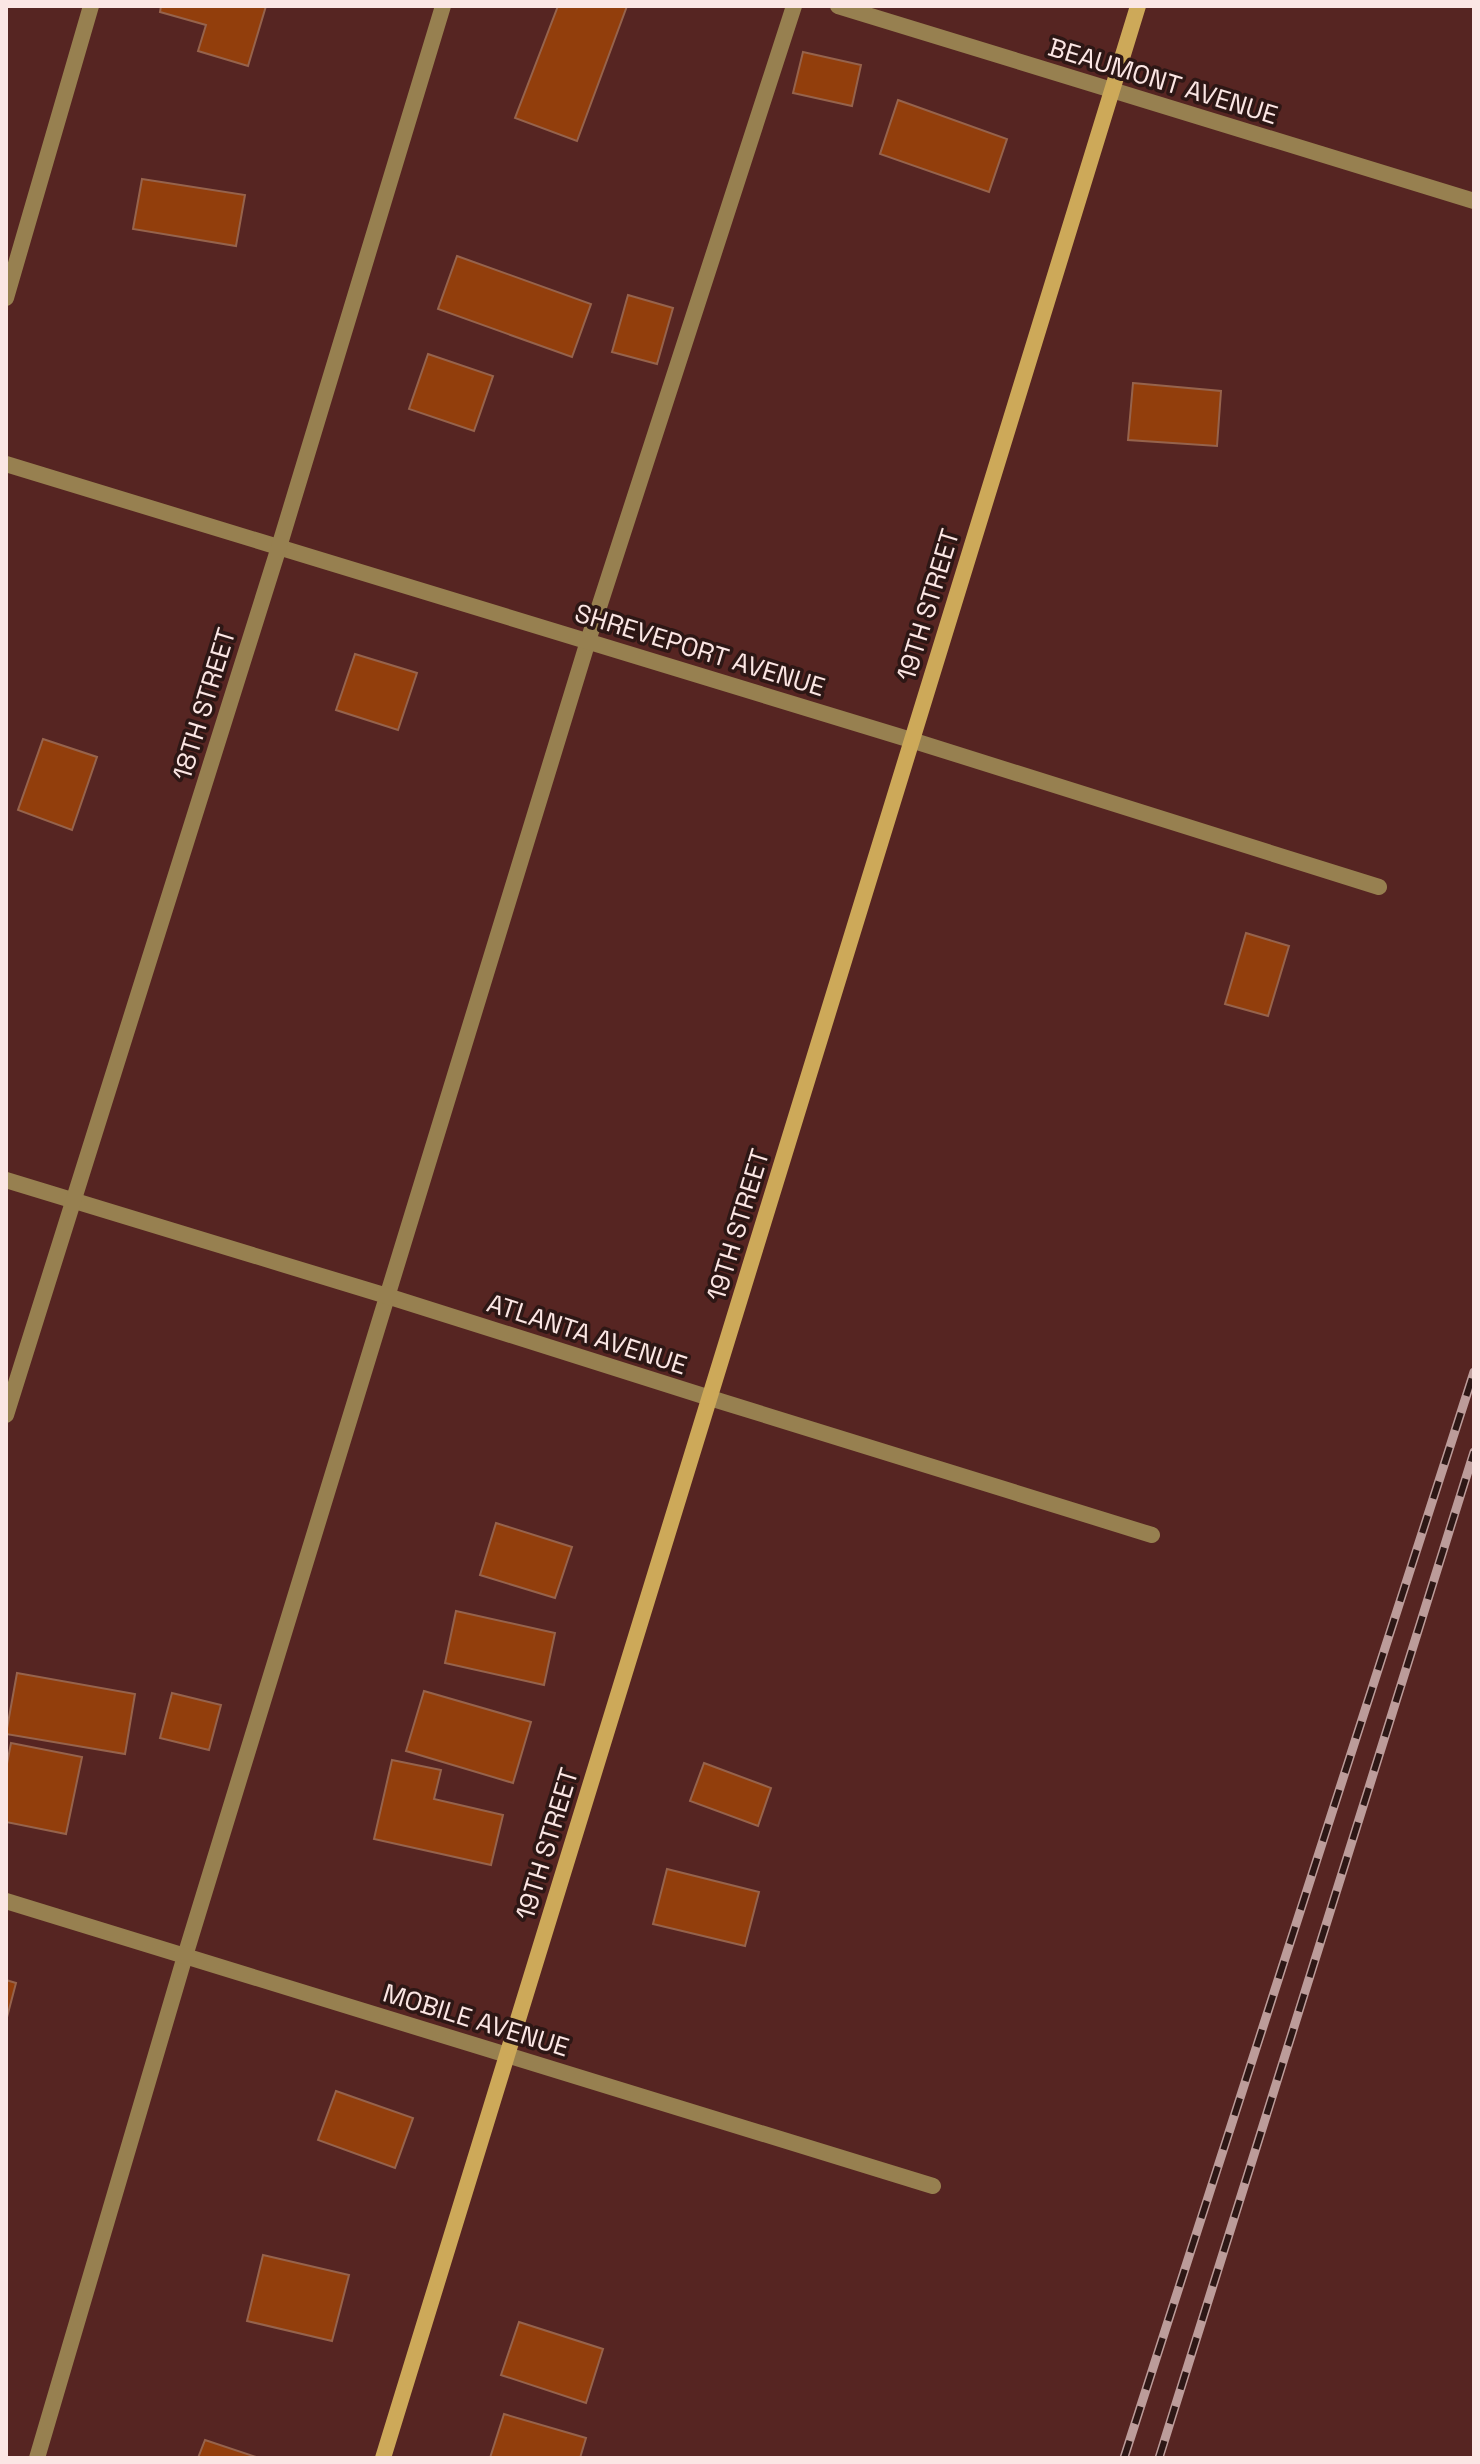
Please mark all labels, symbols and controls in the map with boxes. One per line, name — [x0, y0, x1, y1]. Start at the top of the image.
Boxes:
street label: BEAUMONT AVENUE — [1044, 30, 1282, 132]
street label: 19TH STREET — [889, 525, 967, 685]
street label: SHREVEPORT AVENUE — [571, 596, 829, 704]
street label: 18TH STREET — [165, 624, 243, 784]
street label: 19TH STREET — [699, 1145, 777, 1305]
street label: ATLANTA AVENUE — [483, 1286, 691, 1382]
street label: 19TH STREET — [508, 1764, 586, 1924]
street label: MOBILE AVENUE — [379, 1976, 573, 2064]

